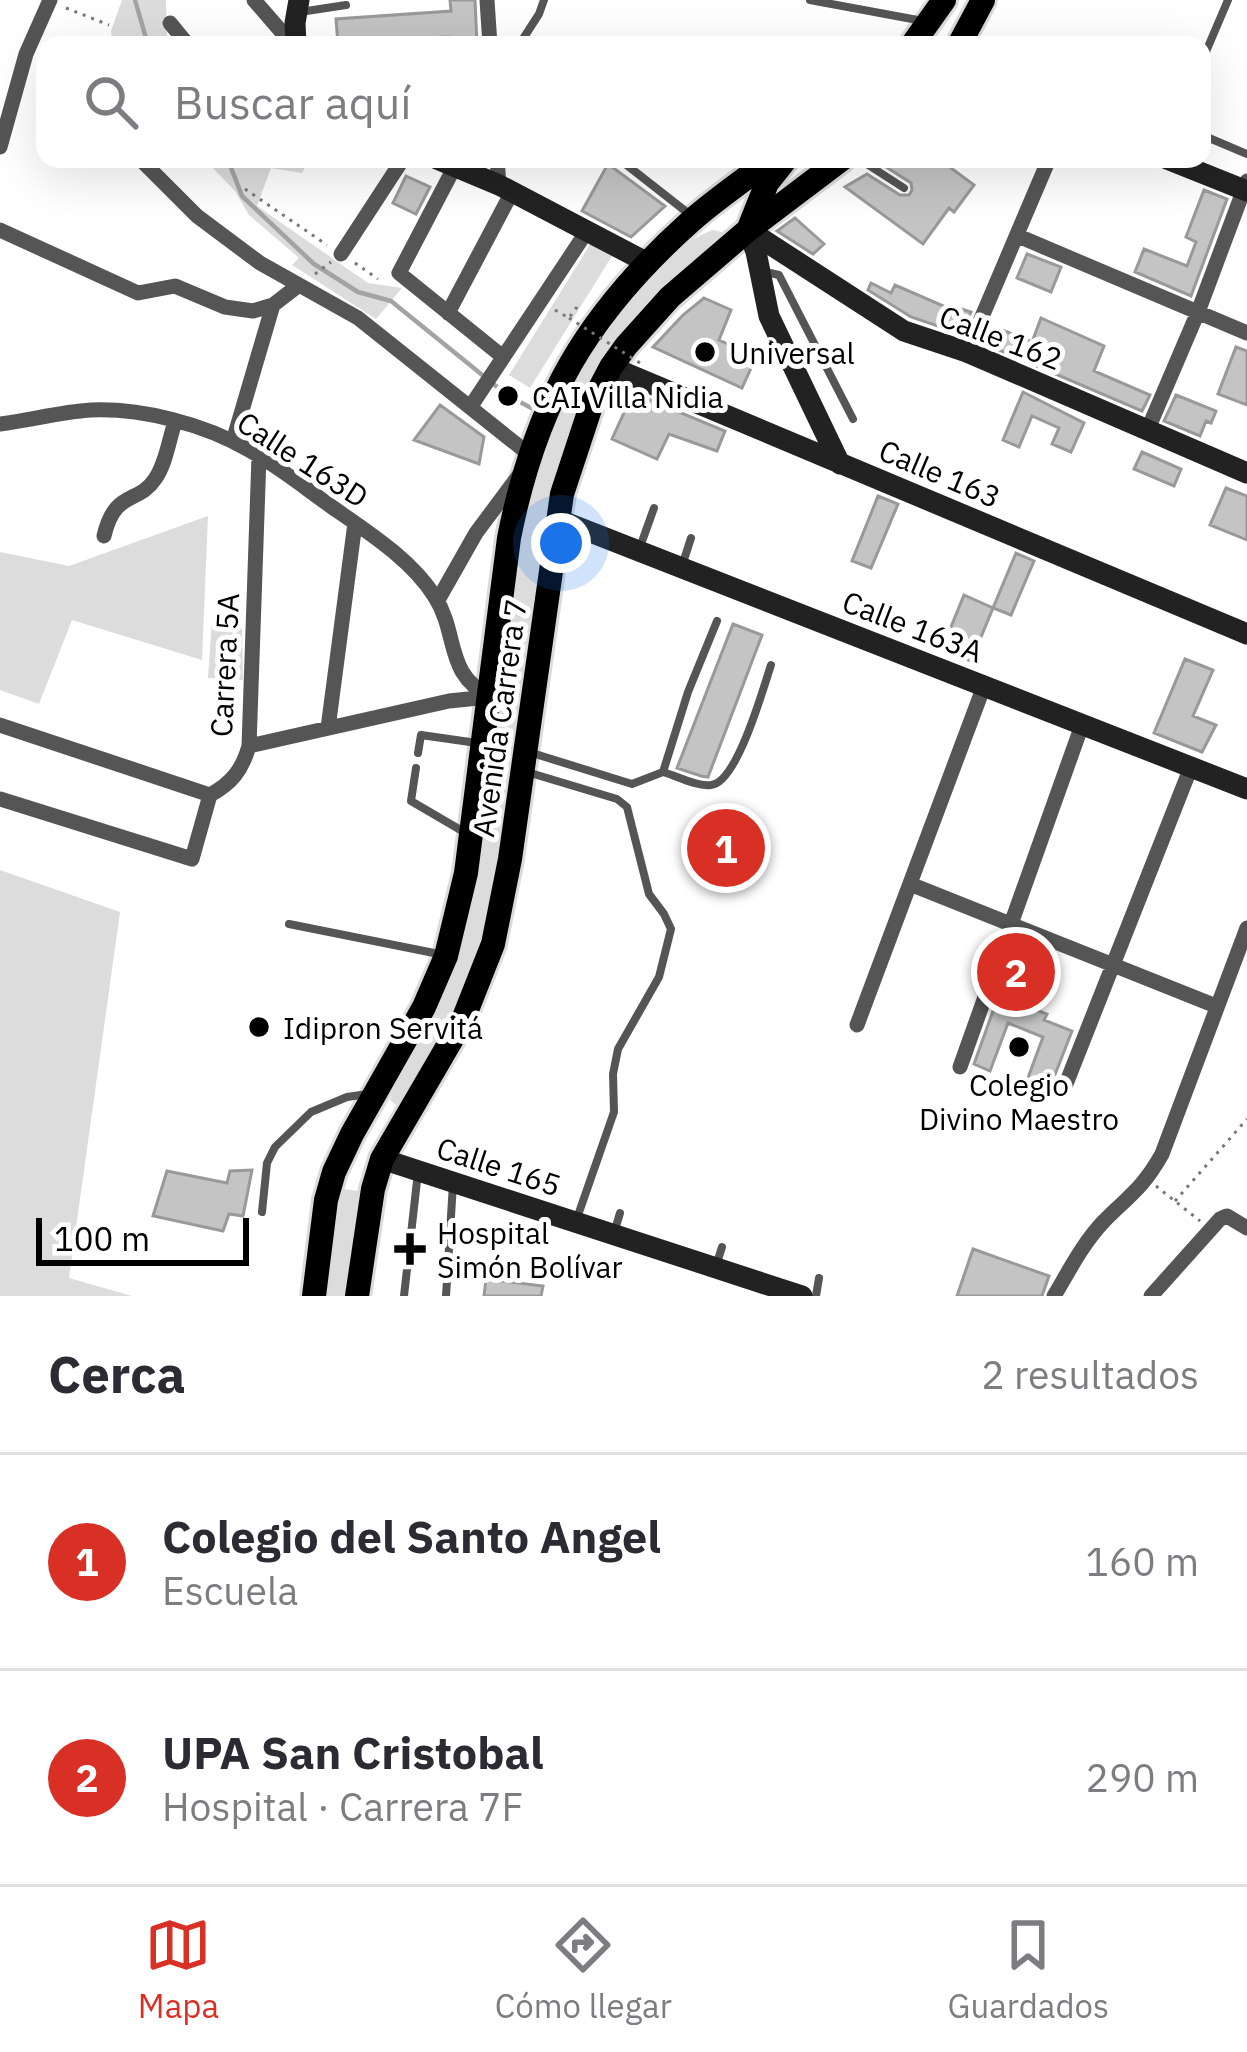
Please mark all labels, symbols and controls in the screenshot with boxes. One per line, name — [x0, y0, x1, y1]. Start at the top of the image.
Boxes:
search box — [36, 36, 1211, 168]
icon: search — [78, 69, 144, 135]
text: Buscar aquí — [174, 73, 412, 131]
street label: Calle 162 — [934, 296, 1068, 378]
place label: Universal — [729, 333, 855, 372]
marker: Universal — [692, 339, 718, 365]
place label: CAI Villa Nidia — [532, 377, 724, 416]
marker: CAI Villa Nidia — [495, 383, 521, 409]
street label: Calle 163D — [230, 402, 376, 516]
street label: Calle 163 — [873, 430, 1007, 516]
your location — [531, 513, 591, 573]
street label: Calle 163A — [837, 581, 989, 671]
street label: Carrera 5A — [201, 592, 247, 738]
street label: Avenida Carrera 7 — [463, 597, 535, 839]
pin: 1 — [687, 803, 765, 893]
pin: 2 — [977, 927, 1055, 1017]
place label: Idipron Servitá — [283, 1008, 483, 1047]
marker: Idipron Servitá — [246, 1014, 272, 1040]
marker: Colegio Divino Maestro — [1006, 1034, 1032, 1060]
place label: Colegio Divino Maestro — [919, 1065, 1119, 1138]
street label: Calle 165 — [432, 1128, 566, 1204]
scale bar — [36, 1212, 249, 1265]
place label: Hospital Simón Bolívar — [437, 1213, 623, 1286]
text: 100 m — [54, 1217, 150, 1260]
marker: Hospital Simón Bolívar — [394, 1233, 426, 1265]
text: Cerca — [48, 1341, 186, 1407]
text: 2 resultados — [981, 1349, 1199, 1400]
text: Colegio del Santo Angel — [162, 1507, 661, 1565]
text: 1 — [75, 1536, 99, 1587]
text: 160 m — [1086, 1536, 1199, 1587]
text: Escuela — [162, 1565, 298, 1616]
text: UPA San Cristobal — [162, 1723, 544, 1781]
text: 2 — [75, 1752, 99, 1803]
text: 290 m — [1086, 1752, 1199, 1803]
text: Hospital · Carrera 7F — [162, 1781, 523, 1832]
tab: Mapa — [138, 1912, 219, 2027]
tab: Cómo llegar — [495, 1912, 672, 2027]
tab: Guardados — [947, 1912, 1109, 2027]

